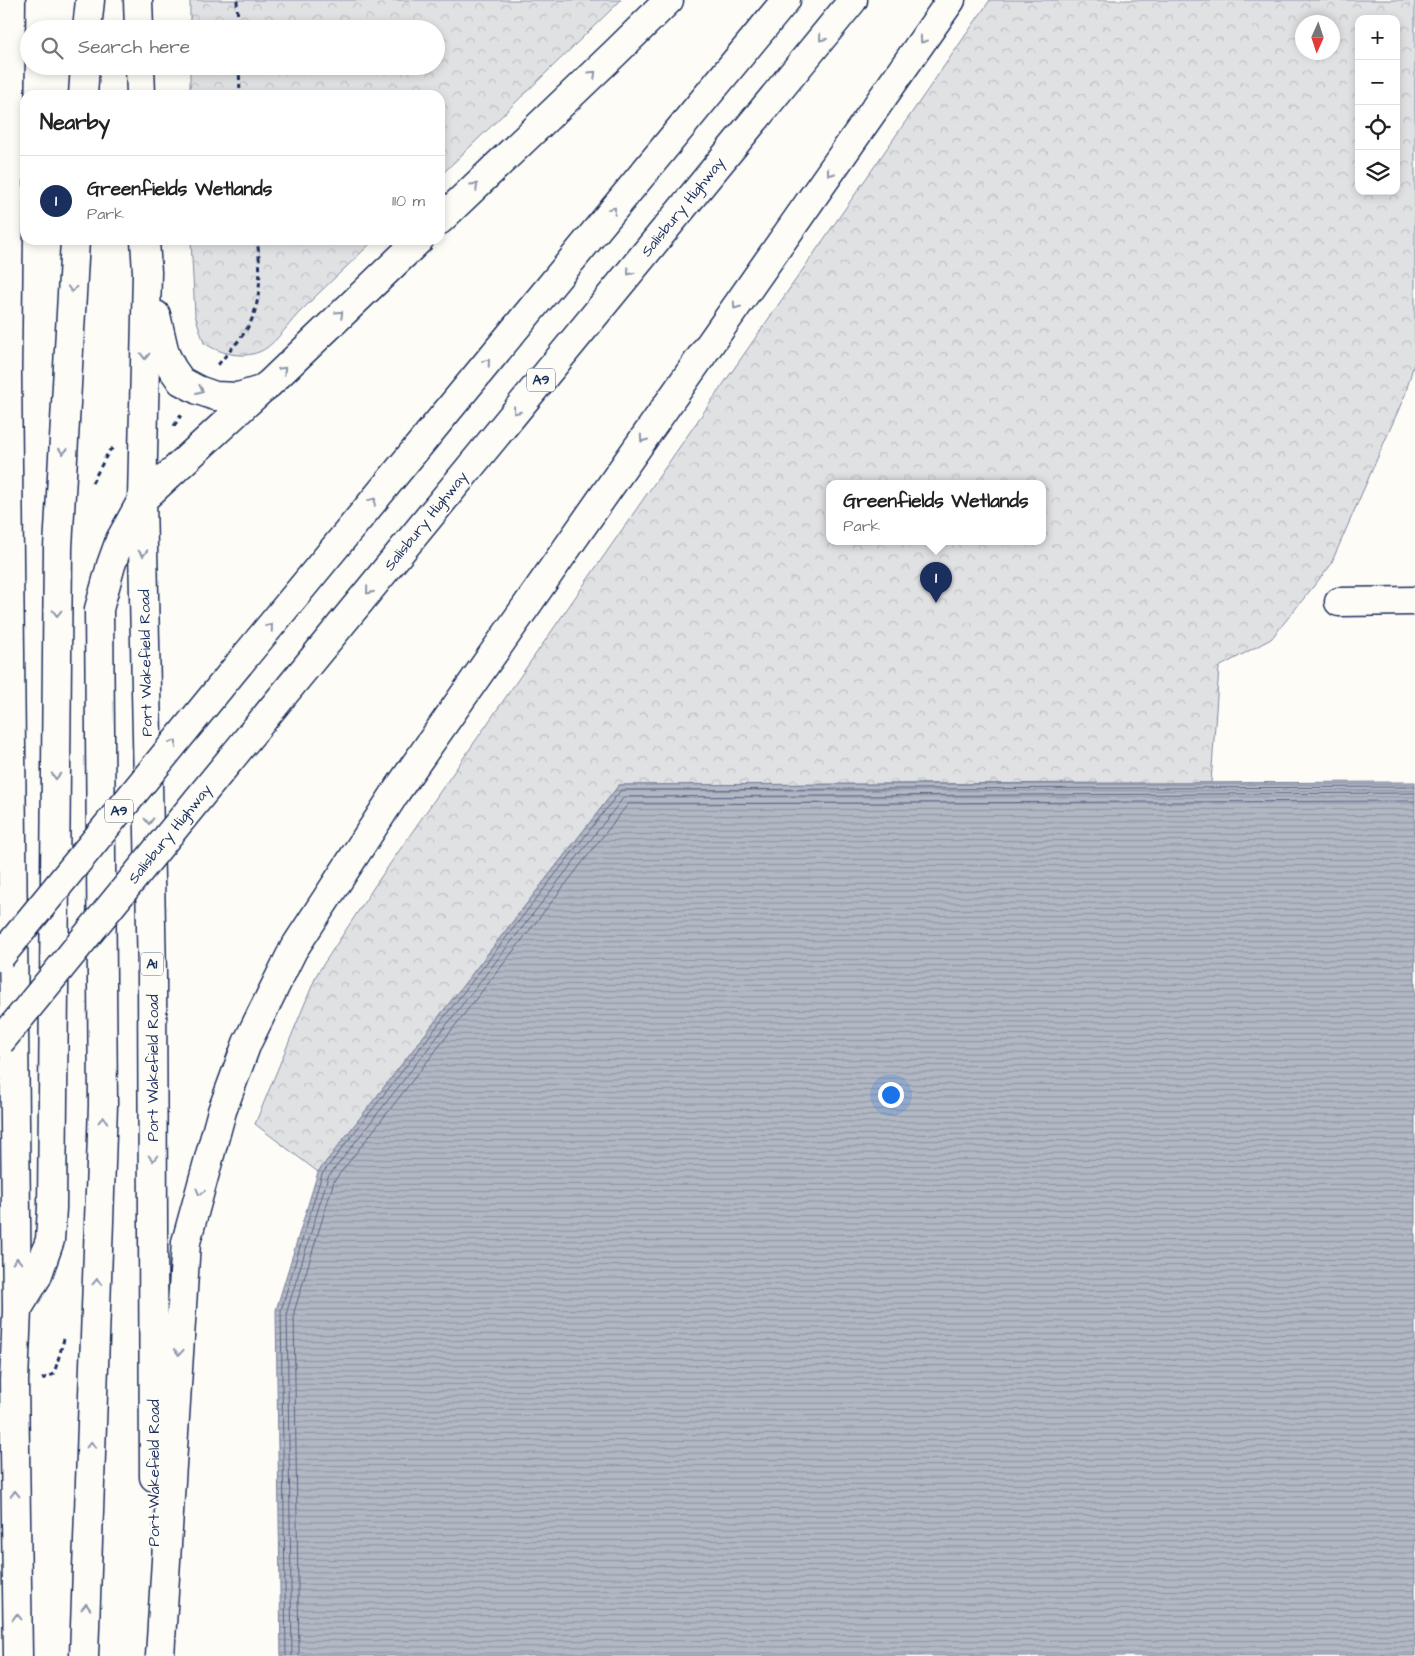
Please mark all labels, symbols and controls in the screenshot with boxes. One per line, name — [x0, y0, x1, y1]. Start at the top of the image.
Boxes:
north arrow — [1295, 15, 1340, 60]
map controls — [1355, 15, 1400, 195]
button: + — [1355, 15, 1400, 60]
search box — [20, 20, 445, 75]
one-way arrow — [819, 32, 828, 41]
icon: search — [38, 34, 66, 62]
text: Search here — [78, 34, 190, 61]
one-way arrow — [920, 34, 929, 44]
button: − — [1355, 60, 1400, 105]
one-way arrow — [587, 71, 596, 80]
button: locate — [1355, 105, 1400, 150]
text: Nearby — [40, 108, 110, 137]
button: layers — [1355, 150, 1400, 195]
street label: Salisbury Highway — [636, 153, 730, 262]
one-way arrow — [827, 167, 836, 177]
text: Greenfields Wetlands — [87, 176, 272, 203]
one-way arrow — [470, 183, 479, 192]
text: 1 — [55, 190, 57, 212]
text: 110 m — [392, 190, 425, 212]
text: Park — [87, 203, 124, 225]
one-way arrow — [608, 207, 616, 216]
one-way arrow — [627, 266, 636, 275]
one-way arrow — [67, 285, 78, 293]
one-way arrow — [733, 300, 742, 310]
one-way arrow — [335, 311, 344, 320]
one-way arrow — [140, 352, 150, 360]
one-way arrow — [482, 359, 491, 368]
one-way arrow — [278, 366, 287, 375]
road number: A9 — [527, 368, 555, 392]
one-way arrow — [195, 384, 204, 394]
one-way arrow — [514, 405, 522, 414]
one-way arrow — [640, 433, 649, 443]
one-way arrow — [58, 447, 69, 455]
street label: Salisbury Highway — [379, 467, 473, 576]
popup — [826, 480, 1046, 545]
text: Greenfields Wetlands — [843, 488, 1029, 515]
one-way arrow — [367, 498, 376, 507]
text: Park — [843, 515, 880, 537]
one-way arrow — [138, 550, 149, 558]
pin: 1 — [920, 562, 952, 603]
one-way arrow — [365, 585, 374, 594]
street label: Port Wakefield Road — [134, 589, 158, 737]
one-way arrow — [52, 610, 62, 618]
one-way arrow — [264, 623, 273, 632]
one-way arrow — [169, 740, 177, 749]
one-way arrow — [51, 772, 61, 780]
street label: Salisbury Highway — [123, 780, 217, 889]
road number: A9 — [105, 799, 133, 822]
one-way arrow — [144, 818, 154, 825]
road number: A1 — [141, 952, 163, 976]
street label: Port Wakefield Road — [143, 994, 164, 1142]
your location — [878, 1082, 904, 1108]
one-way arrow — [97, 1116, 108, 1124]
one-way arrow — [148, 1155, 158, 1163]
one-way arrow — [195, 1187, 206, 1196]
one-way arrow — [12, 1257, 22, 1264]
one-way arrow — [92, 1278, 102, 1286]
one-way arrow — [174, 1349, 185, 1357]
street label: Port Wakefield Road — [144, 1399, 165, 1547]
one-way arrow — [86, 1441, 97, 1449]
one-way arrow — [10, 1490, 20, 1498]
one-way arrow — [80, 1603, 91, 1611]
one-way arrow — [12, 1613, 22, 1620]

